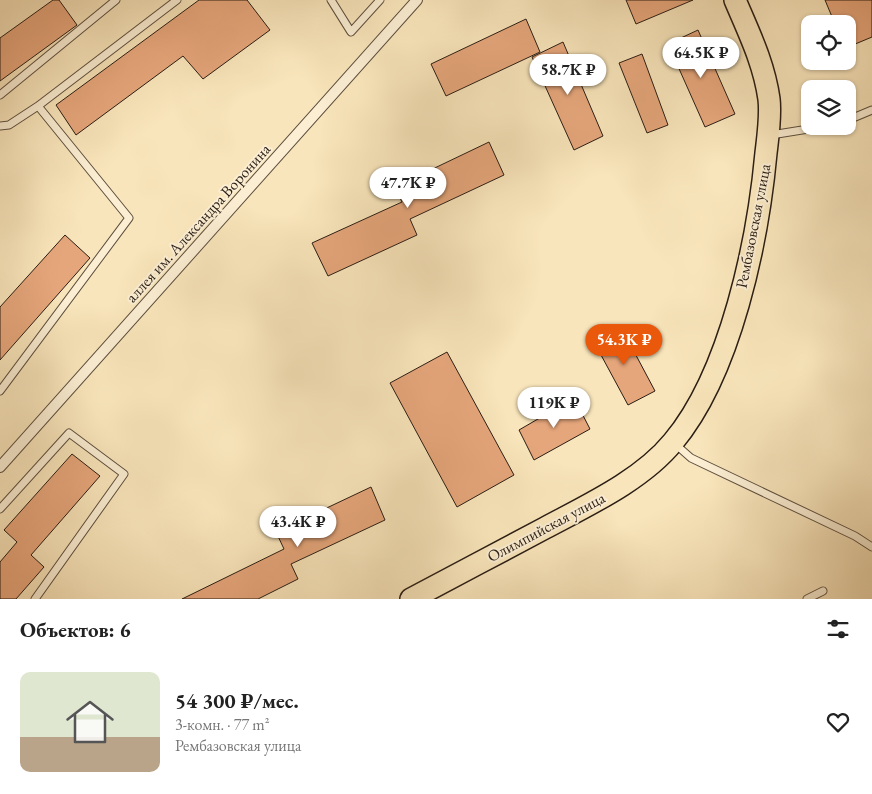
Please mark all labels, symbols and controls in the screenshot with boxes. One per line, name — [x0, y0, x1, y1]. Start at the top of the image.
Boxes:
map controls — [801, 15, 856, 135]
button: locate — [801, 15, 856, 70]
pin: 64.5K ₽ — [655, 36, 747, 79]
text: 64.5K ₽ — [673, 42, 729, 63]
pin: 58.7K ₽ — [522, 54, 614, 96]
text: 58.7K ₽ — [540, 59, 596, 80]
button: layers — [801, 80, 856, 135]
street label: аллея им. Александра Воронина — [121, 139, 275, 307]
street label: Рембазовская улица — [731, 161, 775, 290]
pin: 47.7K ₽ — [362, 166, 454, 209]
text: 47.7K ₽ — [380, 172, 436, 193]
pin: 54.3K ₽ — [578, 324, 670, 366]
text: 54.3K ₽ — [596, 329, 652, 350]
pin: 119K ₽ — [513, 386, 595, 429]
text: 119K ₽ — [528, 392, 580, 413]
street label: Олимпийская улица — [483, 487, 609, 567]
pin: 43.4K ₽ — [252, 506, 344, 548]
text: 43.4K ₽ — [270, 511, 326, 532]
icon: filters — [824, 615, 852, 643]
text: Объектов: 6 — [20, 616, 131, 643]
text: 54 300 ₽/мес. — [175, 687, 299, 714]
icon: home — [60, 692, 120, 752]
icon: heart — [824, 708, 852, 736]
text: 3-комн. · 77 m² — [175, 714, 270, 735]
text: Рембазовская улица — [175, 735, 301, 756]

